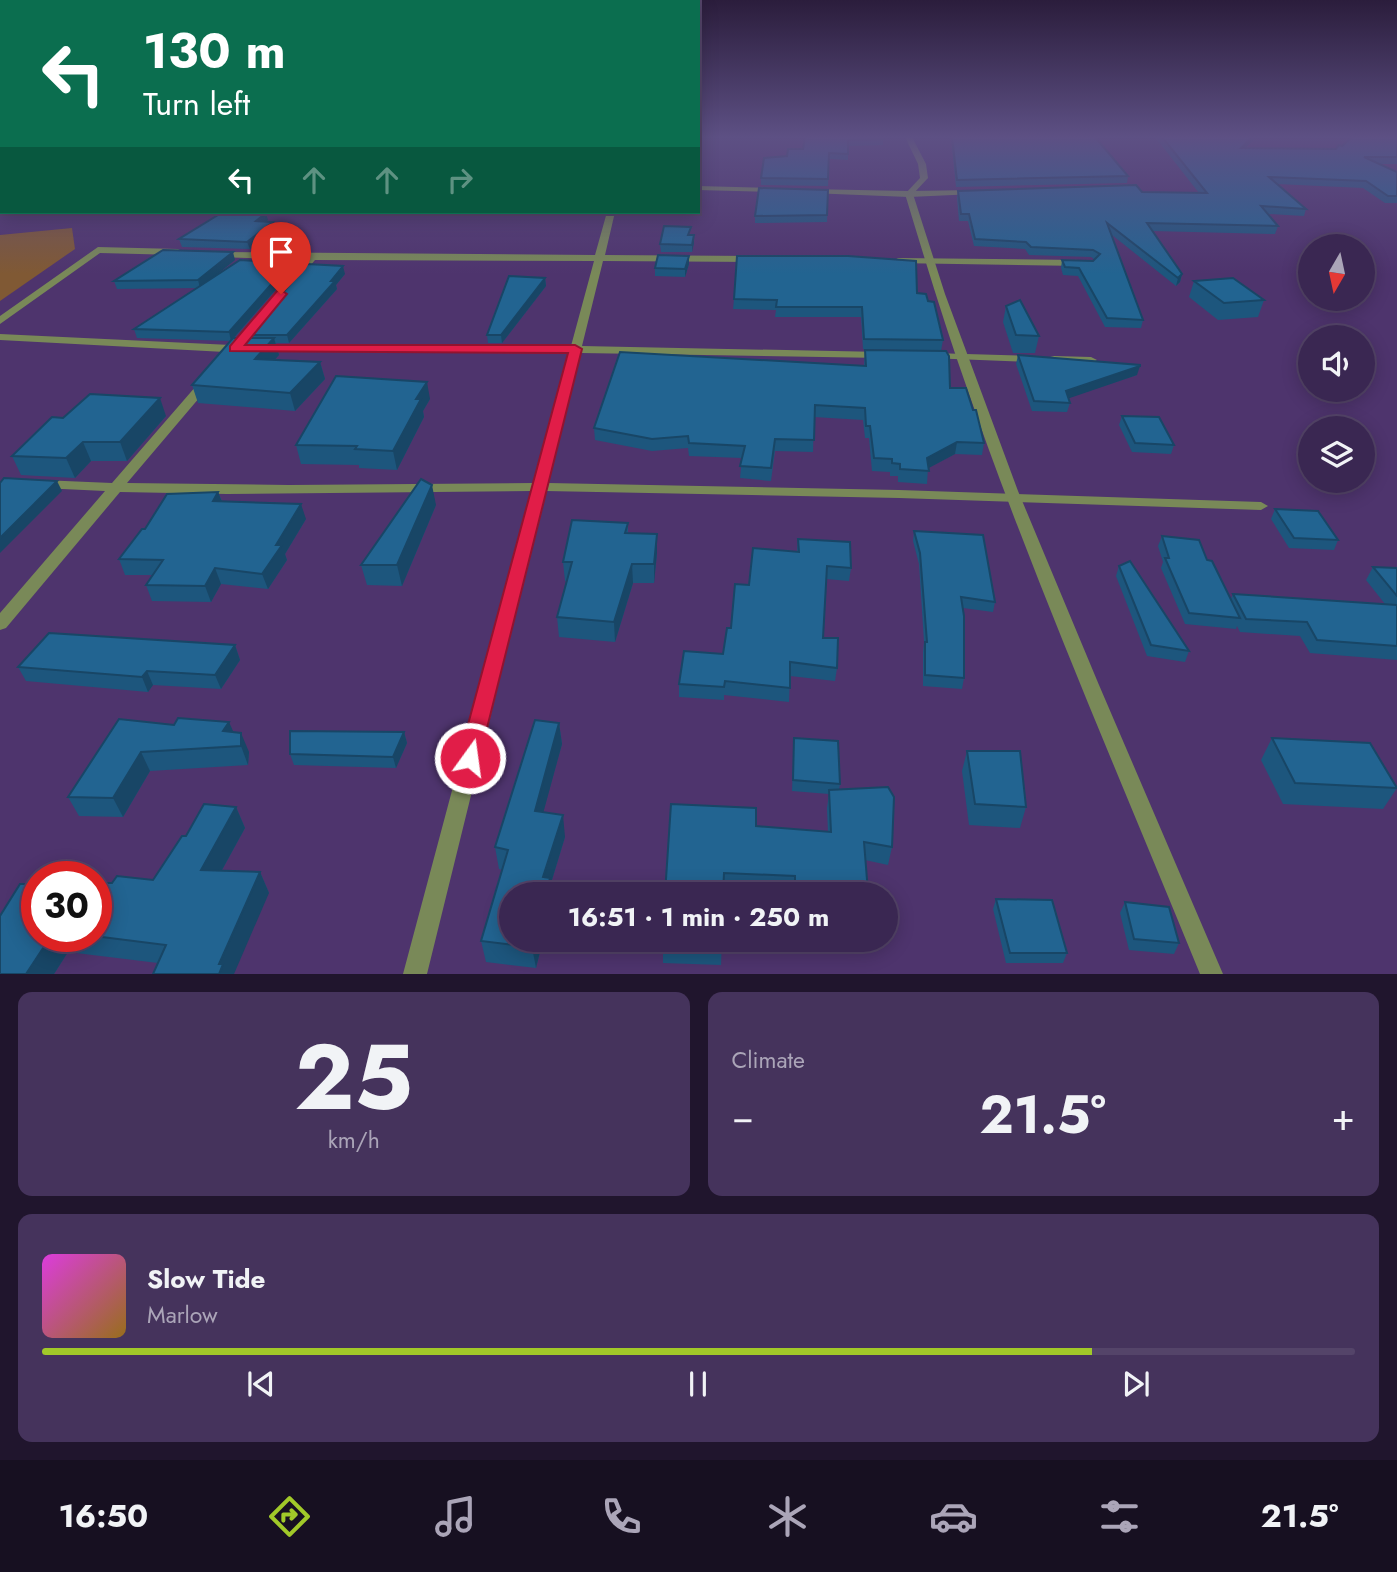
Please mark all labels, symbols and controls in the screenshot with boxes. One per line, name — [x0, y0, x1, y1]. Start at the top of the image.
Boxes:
text: 130 m — [143, 16, 286, 86]
icon: left — [28, 28, 119, 119]
text: Turn left — [143, 81, 250, 127]
icon: left — [222, 161, 260, 199]
icon: ahead — [295, 161, 333, 199]
icon: ahead — [368, 161, 406, 199]
icon: right — [441, 161, 479, 199]
pin — [251, 222, 311, 294]
icon: arrive — [262, 233, 300, 271]
north arrow — [1298, 234, 1376, 312]
map controls — [1298, 234, 1375, 493]
button: sound — [1298, 325, 1375, 402]
button: layers — [1298, 416, 1375, 493]
position arrow — [433, 721, 507, 795]
speed limit sign: 30 — [21, 861, 112, 952]
text: 16:51 · 1 min · 250 m — [568, 898, 829, 936]
text: 25 — [295, 1012, 413, 1143]
text: Climate — [732, 1043, 805, 1077]
text: 21.5° — [980, 1077, 1106, 1153]
text: − — [732, 1089, 754, 1144]
text: + — [1332, 1089, 1355, 1144]
text: km/h — [328, 1123, 380, 1157]
text: Slow Tide — [147, 1260, 266, 1298]
text: Marlow — [147, 1298, 218, 1332]
icon: previous — [242, 1365, 280, 1403]
icon: pause — [679, 1365, 717, 1403]
icon: next — [1117, 1365, 1155, 1403]
icon: directions — [265, 1492, 314, 1541]
icon: music — [431, 1492, 480, 1541]
icon: phone — [597, 1492, 646, 1541]
icon: climate — [763, 1492, 812, 1541]
icon: car — [929, 1492, 978, 1541]
icon: filters — [1095, 1492, 1144, 1541]
text: 16:50 — [58, 1493, 148, 1539]
text: 21.5° — [1261, 1493, 1338, 1539]

